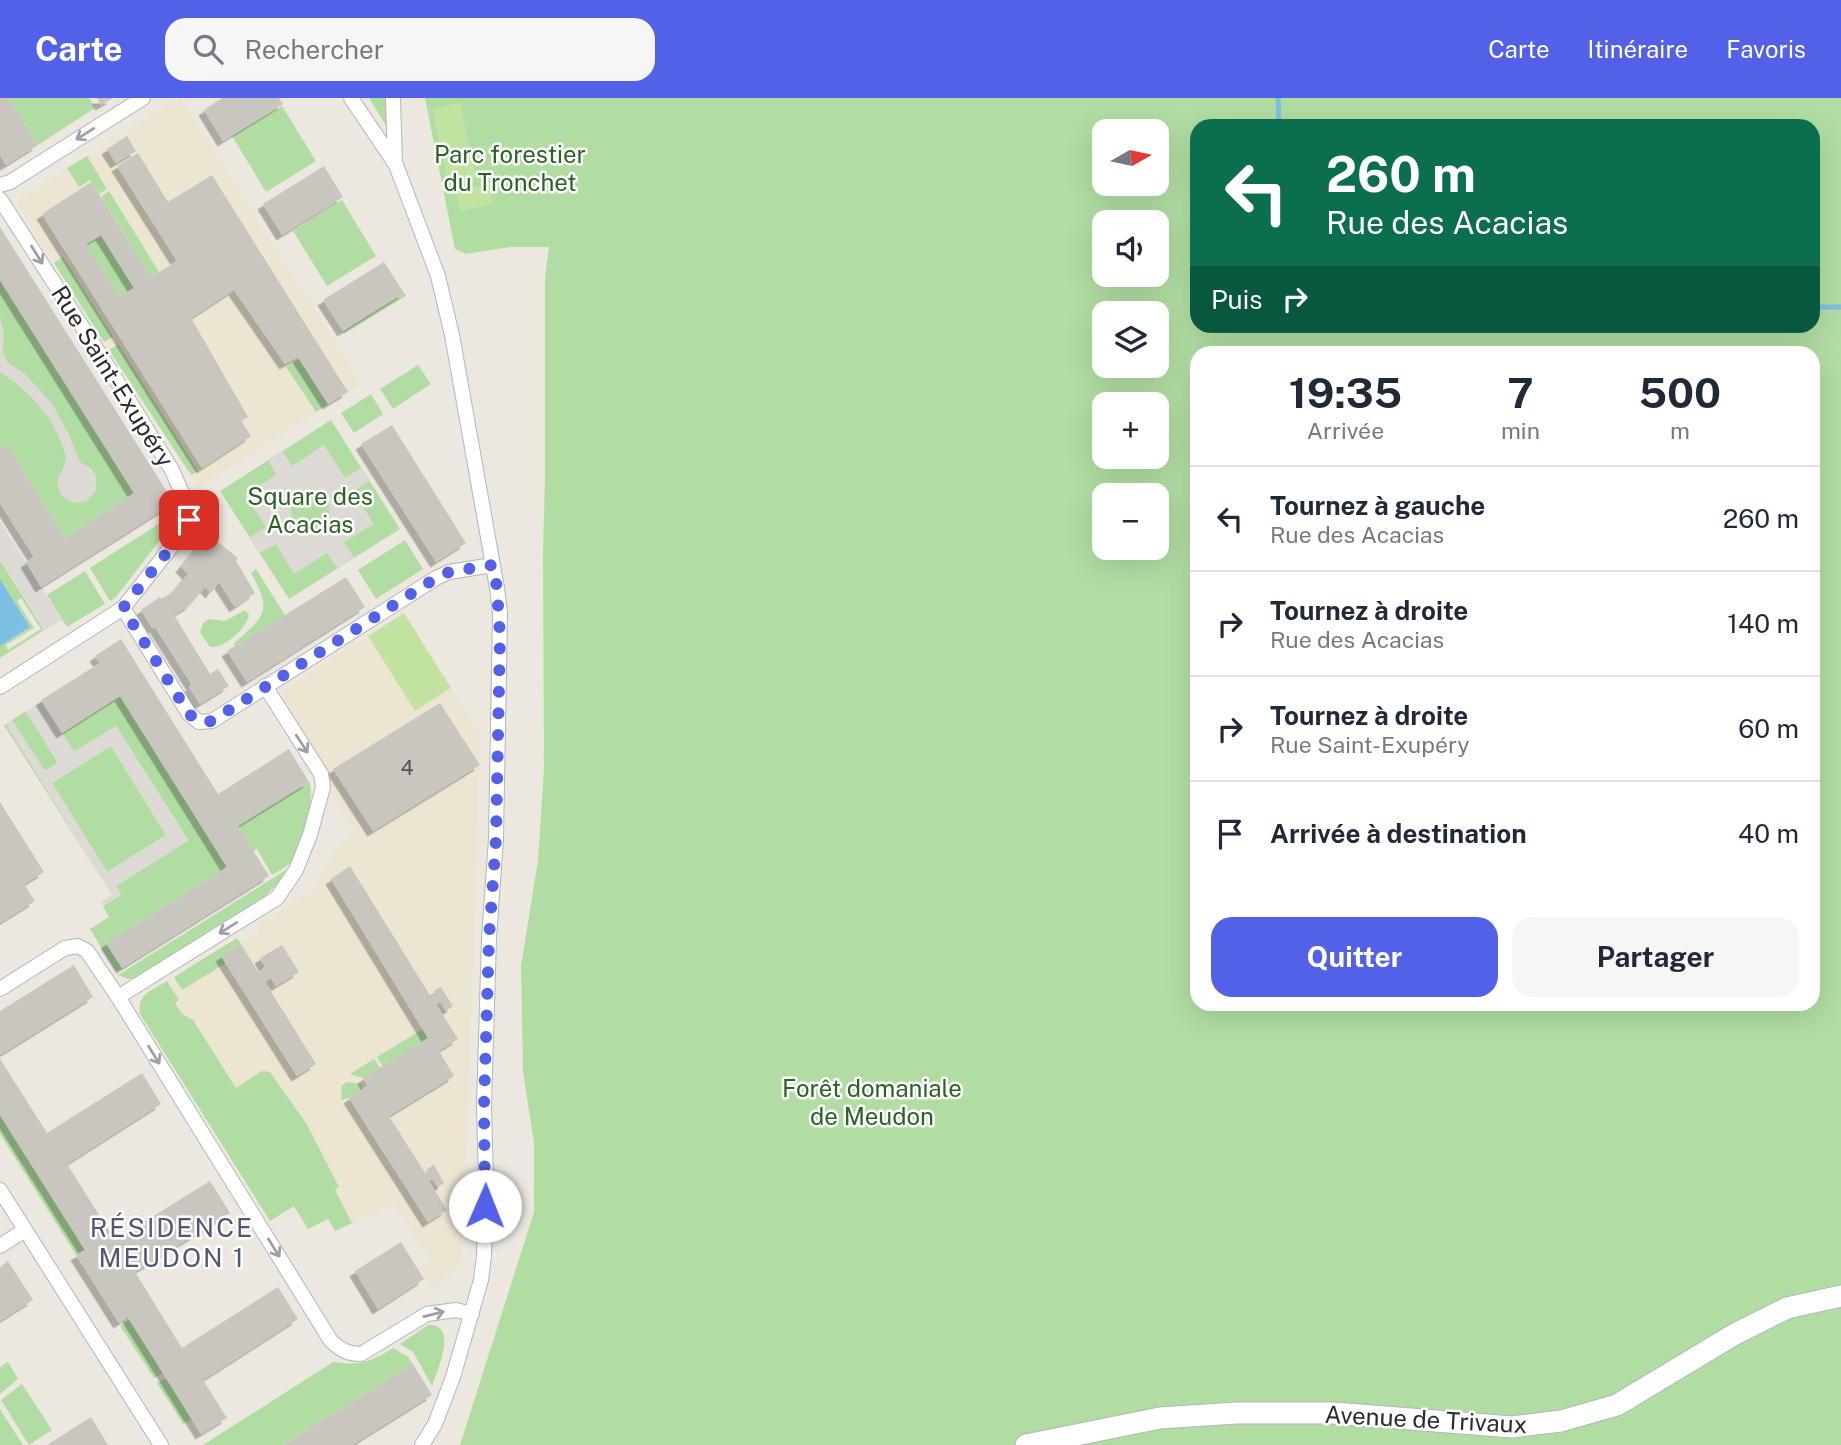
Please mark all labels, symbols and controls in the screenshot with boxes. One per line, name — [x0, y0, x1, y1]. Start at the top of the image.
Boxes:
search box — [165, 18, 655, 81]
text: Carte — [35, 30, 123, 68]
icon: search — [189, 30, 227, 68]
text: Rechercher — [245, 34, 384, 65]
text: Carte — [1488, 35, 1550, 63]
text: Itinéraire — [1588, 35, 1688, 63]
text: Favoris — [1726, 35, 1806, 63]
north arrow — [1092, 119, 1169, 196]
map controls — [1092, 119, 1169, 560]
one-way arrow — [76, 127, 95, 141]
park label: Parc forestier du Tronchet — [434, 140, 586, 196]
text: 260 m — [1326, 145, 1476, 203]
icon: left — [1211, 147, 1302, 238]
text: Rue des Acacias — [1326, 204, 1568, 241]
button: sound — [1092, 210, 1169, 287]
one-way arrow — [31, 245, 45, 265]
street label: Rue Saint-Exupéry — [46, 280, 180, 472]
icon: right — [1276, 280, 1314, 318]
text: Puis — [1211, 284, 1262, 315]
button: layers — [1092, 301, 1169, 378]
text: 19:35 — [1289, 368, 1402, 417]
text: 7 — [1507, 368, 1534, 417]
text: 500 — [1639, 368, 1721, 417]
button: + — [1092, 392, 1169, 469]
text: Arrivée — [1307, 417, 1384, 444]
text: min — [1501, 417, 1540, 444]
text: m — [1670, 417, 1690, 444]
park label: Square des Acacias — [247, 482, 373, 538]
button: − — [1092, 483, 1169, 560]
pin — [159, 490, 219, 550]
text: Tournez à gauche — [1270, 490, 1485, 521]
icon: left — [1211, 500, 1249, 538]
icon: arrive — [170, 501, 208, 539]
text: 260 m — [1723, 503, 1799, 534]
text: Rue des Acacias — [1270, 521, 1444, 548]
text: Tournez à droite — [1270, 595, 1468, 626]
icon: right — [1211, 605, 1249, 643]
text: 140 m — [1727, 608, 1799, 639]
text: Rue des Acacias — [1270, 626, 1444, 653]
text: Tournez à droite — [1270, 700, 1468, 731]
icon: right — [1211, 710, 1249, 748]
text: 60 m — [1738, 713, 1799, 744]
text: Rue Saint-Exupéry — [1270, 731, 1470, 758]
one-way arrow — [295, 733, 309, 753]
house number: 4 — [400, 755, 414, 780]
icon: arrive — [1211, 815, 1249, 853]
text: Arrivée à destination — [1270, 818, 1527, 849]
text: 40 m — [1738, 818, 1799, 849]
button: Quitter — [1211, 917, 1498, 997]
button: Partager — [1512, 917, 1799, 997]
one-way arrow — [219, 922, 239, 936]
one-way arrow — [147, 1044, 161, 1064]
park label: Forêt domaniale de Meudon — [782, 1074, 962, 1130]
position arrow — [448, 1169, 522, 1243]
district label: RÉSIDENCE MEUDON 1 — [90, 1212, 254, 1273]
one-way arrow — [266, 1238, 281, 1257]
one-way arrow — [423, 1307, 445, 1320]
street label: Avenue de Trivaux — [1324, 1400, 1528, 1438]

